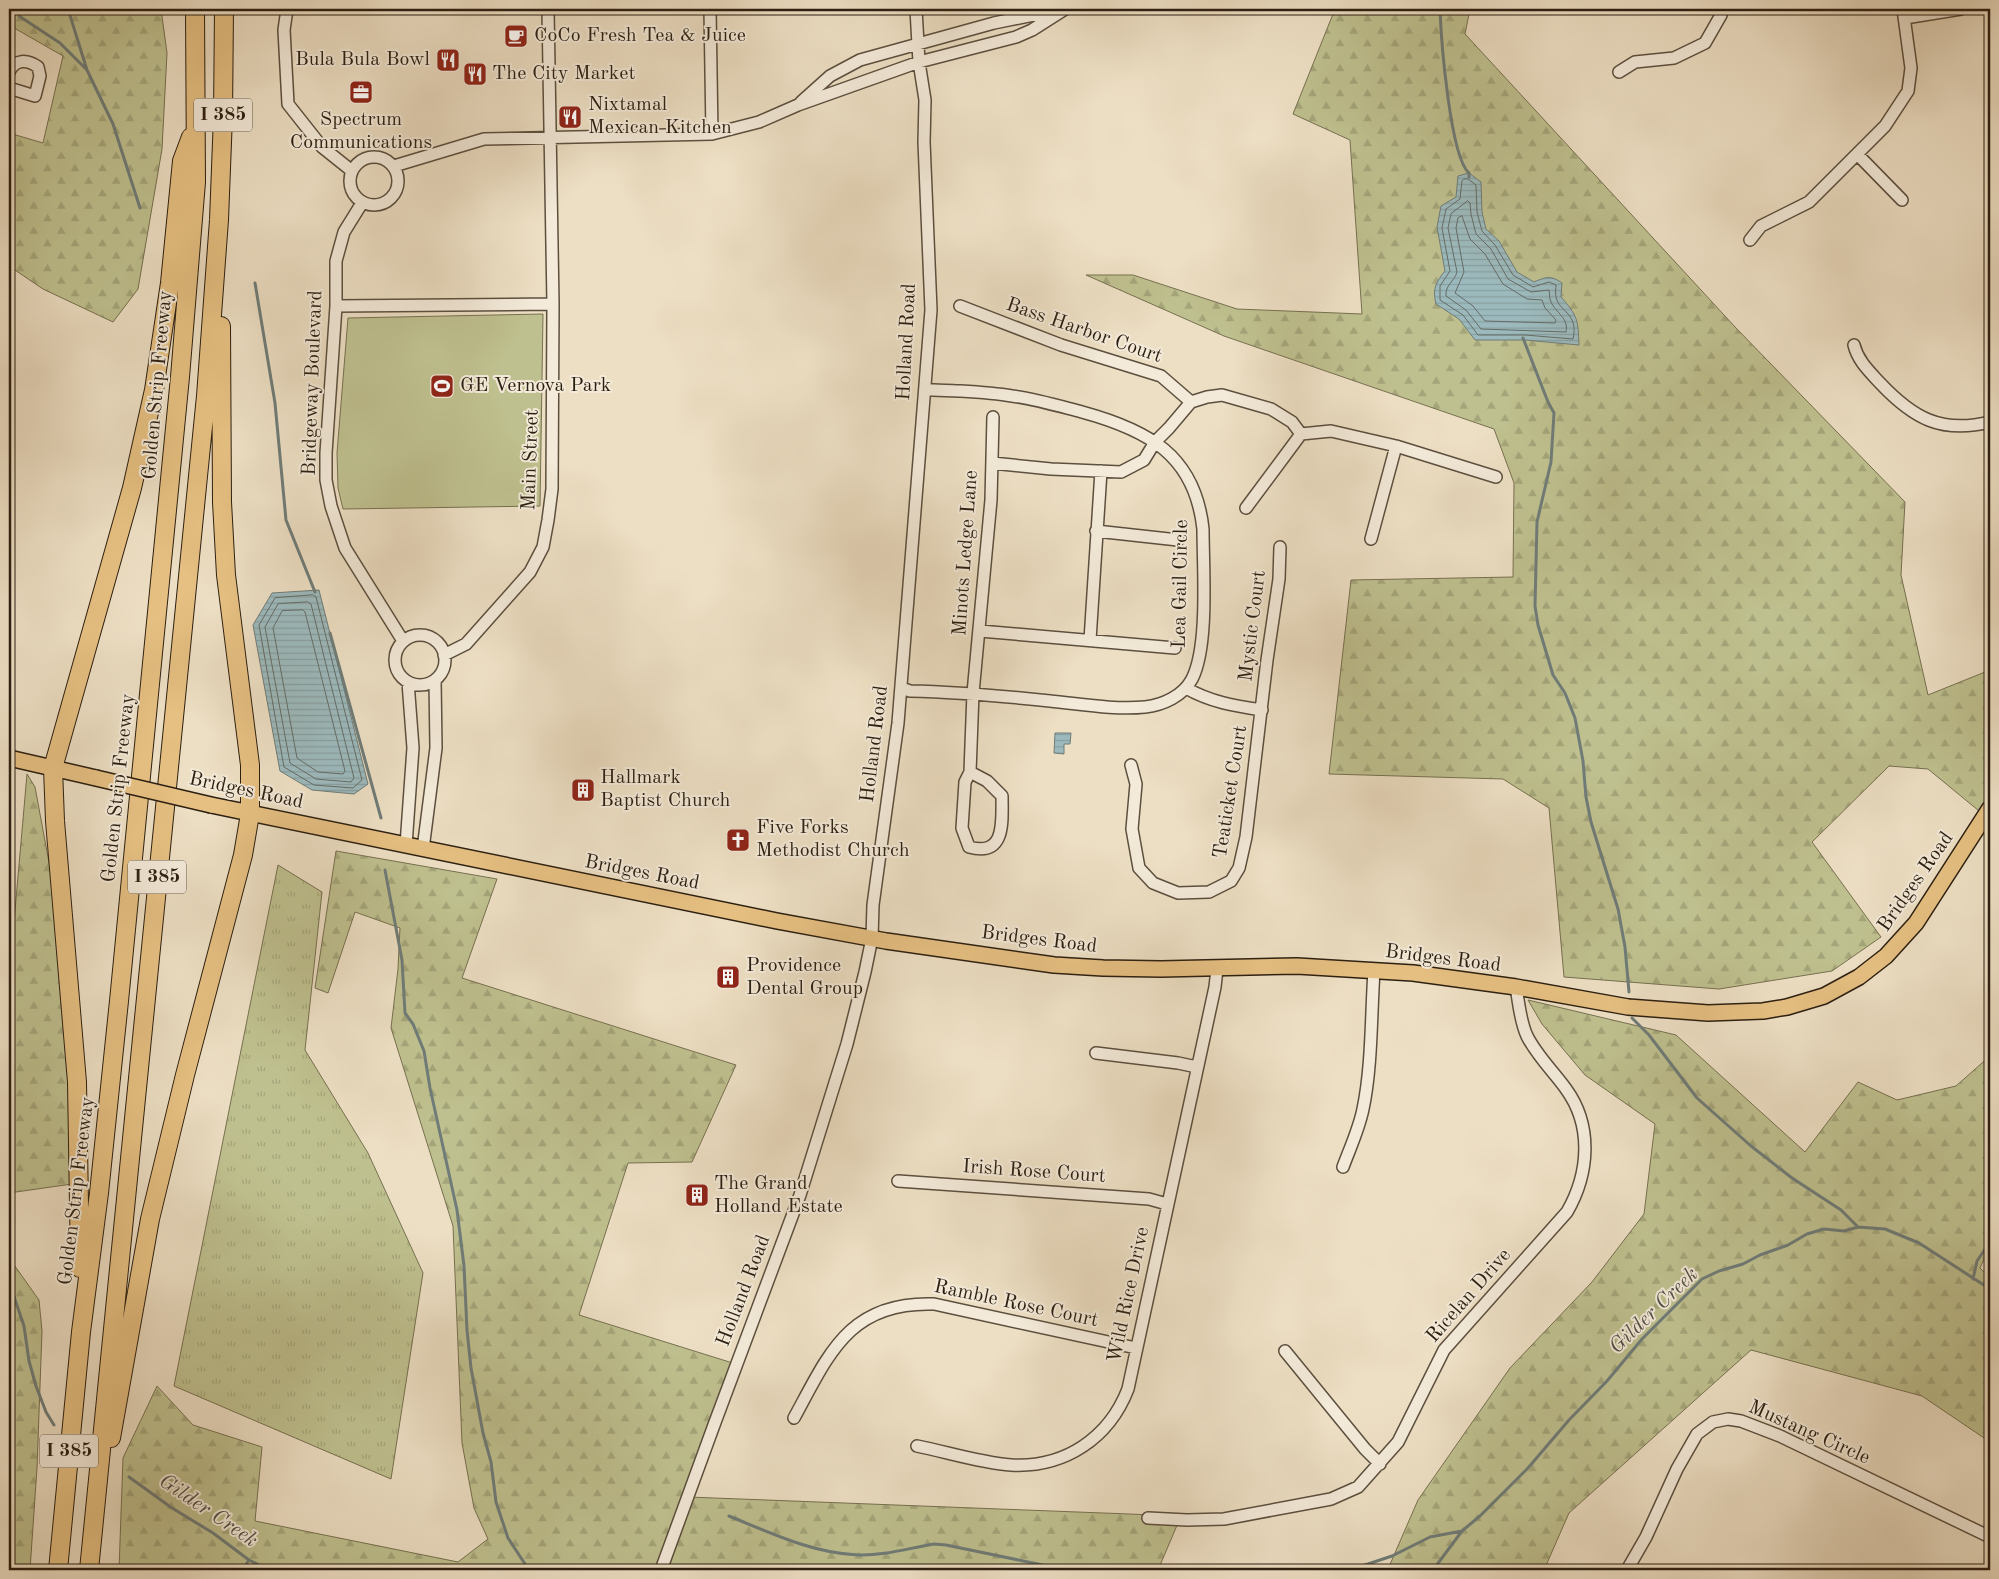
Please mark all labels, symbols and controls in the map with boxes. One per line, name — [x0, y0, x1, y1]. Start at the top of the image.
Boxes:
cafe icon: CoCo Fresh Tea & Juice — [503, 23, 529, 49]
place label: CoCo Fresh Tea & Juice — [534, 26, 746, 46]
restaurant icon: Bula Bula Bowl — [435, 47, 461, 73]
place label: Bula Bula Bowl — [295, 50, 430, 70]
restaurant icon: The City Market — [462, 61, 488, 87]
place label: The City Market — [492, 64, 635, 84]
office icon: Spectrum Communications — [348, 79, 374, 105]
place label: Nixtamal Mexican Kitchen — [588, 95, 732, 138]
road number: I 385 — [194, 98, 252, 132]
restaurant icon: Nixtamal Mexican Kitchen — [557, 104, 583, 130]
place label: Spectrum Communications — [290, 110, 432, 153]
street label: Holland Road — [894, 283, 920, 401]
street label: Golden Strip Freeway — [140, 289, 176, 480]
street label: Bridgeway Boulevard — [300, 290, 326, 476]
street label: Bass Harbor Court — [1003, 295, 1165, 367]
sports icon: GE Vernova Park — [429, 373, 455, 399]
place label: GE Vernova Park — [460, 376, 611, 396]
street label: Main Street — [519, 409, 543, 511]
street label: Minots Ledge Lane — [950, 469, 982, 637]
street label: Lea Gail Circle — [1170, 519, 1192, 649]
street label: Mystic Court — [1236, 569, 1270, 683]
street label: Holland Road — [858, 684, 892, 804]
street label: Golden Strip Freeway — [99, 692, 139, 883]
street label: Teaticket Court — [1211, 724, 1251, 860]
place label: Hallmark Baptist Church — [600, 768, 731, 811]
street label: Bridges Road — [187, 769, 305, 813]
building icon: Hallmark Baptist Church — [570, 777, 596, 803]
place label: Five Forks Methodist Church — [756, 818, 910, 861]
church icon: Five Forks Methodist Church — [725, 827, 751, 853]
street label: Bridges Road — [1874, 828, 1958, 936]
street label: Bridges Road — [583, 852, 701, 894]
road number: I 385 — [128, 860, 186, 894]
street label: Bridges Road — [980, 923, 1098, 957]
street label: Bridges Road — [1384, 942, 1502, 976]
place label: Providence Dental Group — [746, 956, 863, 999]
building icon: Providence Dental Group — [715, 964, 741, 990]
street label: Golden Strip Freeway — [56, 1095, 99, 1286]
street label: Irish Rose Court — [962, 1157, 1106, 1187]
place label: The Grand Holland Estate — [714, 1174, 843, 1217]
building icon: The Grand Holland Estate — [684, 1182, 710, 1208]
street label: Wild Rice Drive — [1105, 1225, 1153, 1365]
street label: Holland Road — [714, 1232, 774, 1350]
street label: Ricelan Drive — [1423, 1245, 1515, 1347]
water label: Gilder Creek — [1606, 1264, 1702, 1358]
street label: Ramble Rose Court — [932, 1277, 1100, 1331]
street label: Mustang Circle — [1745, 1397, 1873, 1469]
road number: I 385 — [40, 1434, 98, 1468]
water label: Gilder Creek — [155, 1470, 261, 1552]

